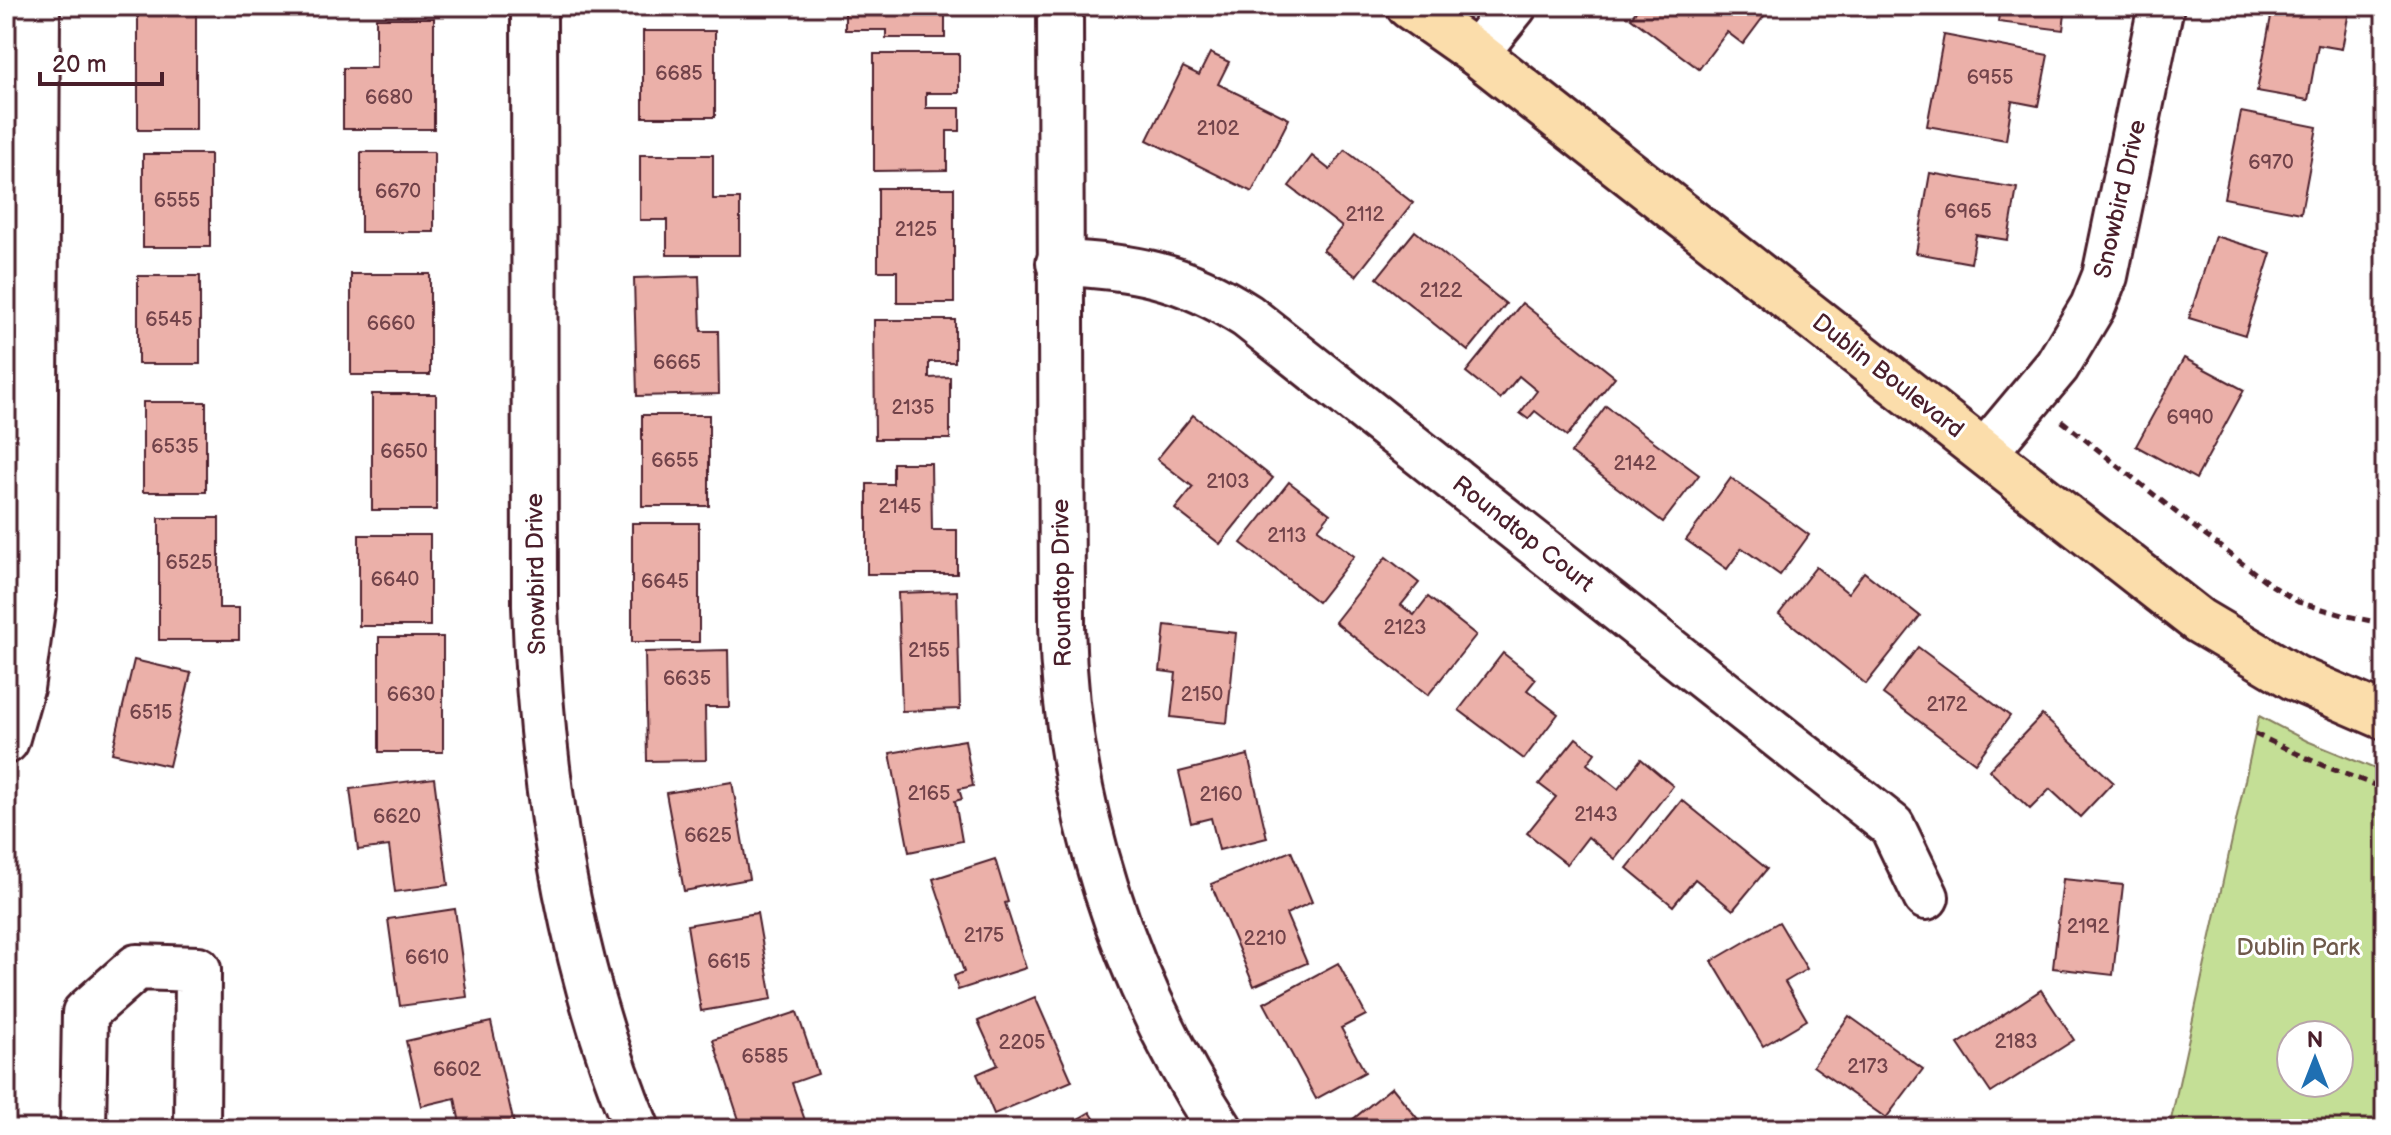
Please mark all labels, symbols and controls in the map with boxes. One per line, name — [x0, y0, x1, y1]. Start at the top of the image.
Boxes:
scale bar — [40, 36, 162, 86]
text: 20 m — [52, 50, 107, 79]
house number: 6685 — [655, 62, 703, 86]
house number: 6955 — [1967, 66, 2013, 90]
house number: 6680 — [365, 86, 413, 110]
house number: 2102 — [1197, 117, 1240, 141]
street label: Snowbird Drive — [2088, 117, 2152, 281]
house number: 6970 — [2248, 151, 2294, 175]
house number: 6670 — [375, 180, 421, 204]
house number: 6555 — [154, 189, 200, 213]
house number: 6965 — [1944, 200, 1992, 224]
house number: 2112 — [1346, 203, 1385, 227]
house number: 2125 — [895, 218, 937, 242]
house number: 2122 — [1420, 279, 1463, 303]
house number: 6545 — [145, 308, 193, 332]
street label: Dublin Boulevard — [1806, 308, 1970, 444]
house number: 6660 — [367, 312, 415, 336]
house number: 6665 — [653, 351, 701, 375]
house number: 2135 — [892, 396, 935, 420]
house number: 6990 — [2166, 406, 2214, 430]
house number: 6535 — [151, 435, 199, 459]
house number: 6650 — [380, 440, 428, 464]
house number: 6655 — [651, 449, 699, 473]
house number: 2142 — [1613, 452, 1657, 476]
house number: 2103 — [1206, 470, 1250, 494]
street label: Roundtop Court — [1446, 470, 1600, 599]
street label: Snowbird Drive — [520, 493, 552, 655]
house number: 2145 — [879, 495, 921, 519]
street label: Roundtop Drive — [1046, 499, 1078, 667]
house number: 2113 — [1267, 524, 1307, 548]
house number: 6525 — [166, 551, 212, 575]
house number: 6640 — [371, 568, 419, 592]
house number: 6645 — [641, 570, 689, 594]
house number: 2123 — [1384, 616, 1426, 640]
house number: 2155 — [908, 639, 950, 663]
house number: 6635 — [663, 667, 711, 691]
house number: 6630 — [387, 683, 435, 707]
house number: 2150 — [1181, 683, 1223, 707]
house number: 2172 — [1927, 693, 1968, 717]
house number: 6515 — [130, 701, 172, 725]
house number: 2165 — [908, 782, 950, 806]
house number: 2160 — [1199, 783, 1243, 807]
house number: 2143 — [1574, 803, 1618, 827]
house number: 6620 — [373, 805, 421, 829]
house number: 6625 — [684, 824, 732, 848]
house number: 2192 — [2067, 915, 2109, 939]
house number: 2175 — [964, 924, 1004, 948]
house number: 2210 — [1244, 927, 1286, 951]
park label: Dublin Park — [2236, 933, 2360, 962]
house number: 6610 — [405, 946, 449, 970]
house number: 6615 — [707, 950, 751, 974]
north arrow — [2275, 1019, 2355, 1099]
text: N — [2307, 1027, 2323, 1054]
house number: 2183 — [1994, 1030, 2038, 1054]
house number: 2205 — [999, 1031, 1045, 1055]
house number: 6585 — [742, 1045, 788, 1069]
house number: 2173 — [1847, 1055, 1889, 1079]
house number: 6602 — [433, 1058, 481, 1082]

